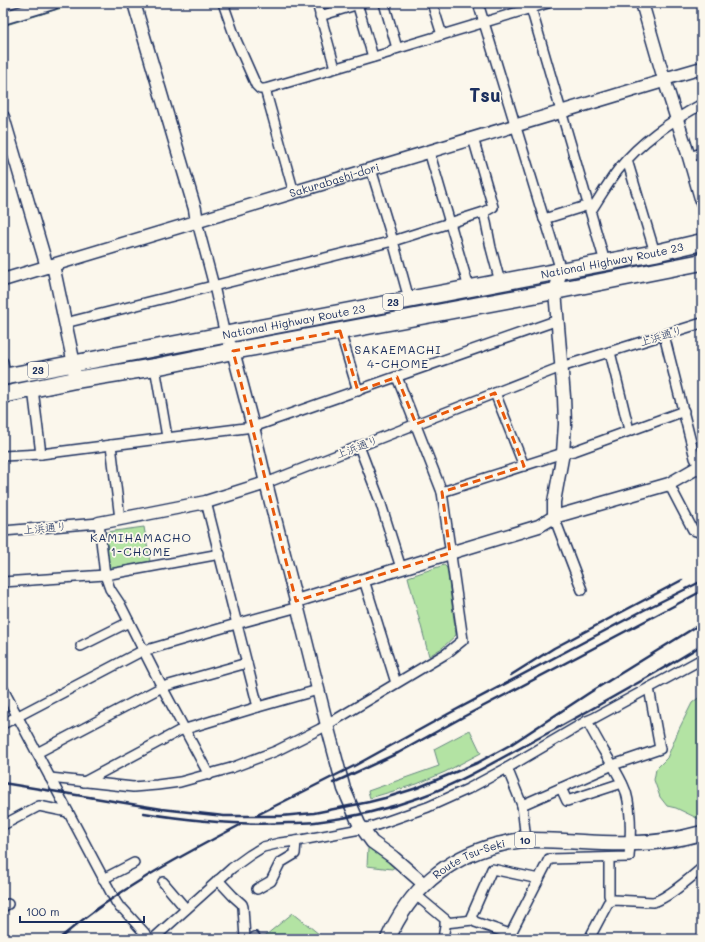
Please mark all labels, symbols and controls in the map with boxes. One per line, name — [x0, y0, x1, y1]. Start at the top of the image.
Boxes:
district label: Tsu — [469, 82, 501, 107]
street label: Sakurabashi-dori — [287, 159, 381, 200]
street label: National Highway Route 23 — [539, 239, 685, 282]
road number: 23 — [383, 294, 403, 310]
street label: National Highway Route 23 — [221, 300, 367, 342]
street label: 上浜通り — [638, 322, 684, 349]
district label: SAKAEMACHI 4-CHOME — [354, 341, 442, 371]
road number: 23 — [28, 362, 48, 378]
street label: 上浜通り — [334, 432, 380, 461]
street label: 上浜通り — [22, 518, 68, 537]
district label: KAMIHAMACHO 1-CHOME — [90, 529, 192, 559]
road number: 10 — [515, 832, 535, 848]
street label: Route Tsu-Seki — [429, 835, 507, 882]
scale bar — [20, 898, 144, 924]
text: 100 m — [26, 903, 60, 919]

